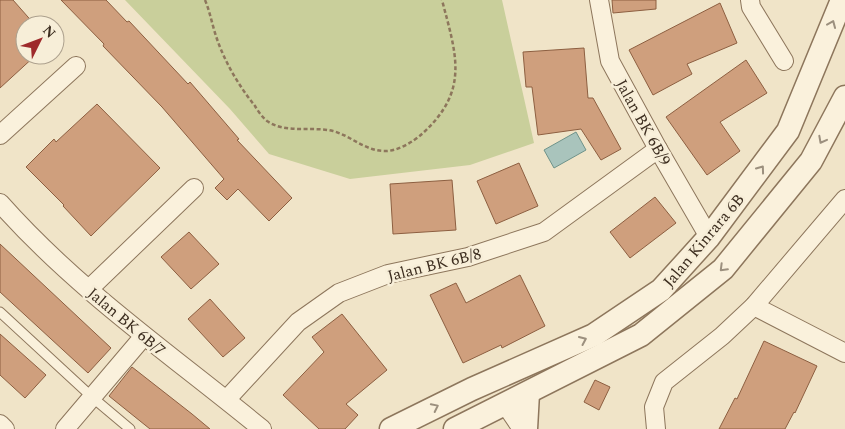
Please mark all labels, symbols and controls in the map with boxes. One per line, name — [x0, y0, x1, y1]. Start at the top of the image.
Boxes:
north arrow — [15, 15, 65, 65]
text: N — [38, 20, 61, 43]
one-way arrow — [825, 20, 836, 29]
street label: Jalan BK 6B/9 — [609, 75, 677, 170]
one-way arrow — [818, 135, 828, 144]
one-way arrow — [755, 165, 764, 175]
street label: Jalan Kinrara 6B — [657, 188, 750, 293]
street label: Jalan BK 6B/8 — [385, 242, 484, 288]
one-way arrow — [720, 262, 729, 271]
street label: Jalan BK 6B/7 — [82, 282, 171, 362]
one-way arrow — [578, 335, 587, 346]
one-way arrow — [430, 403, 439, 414]

